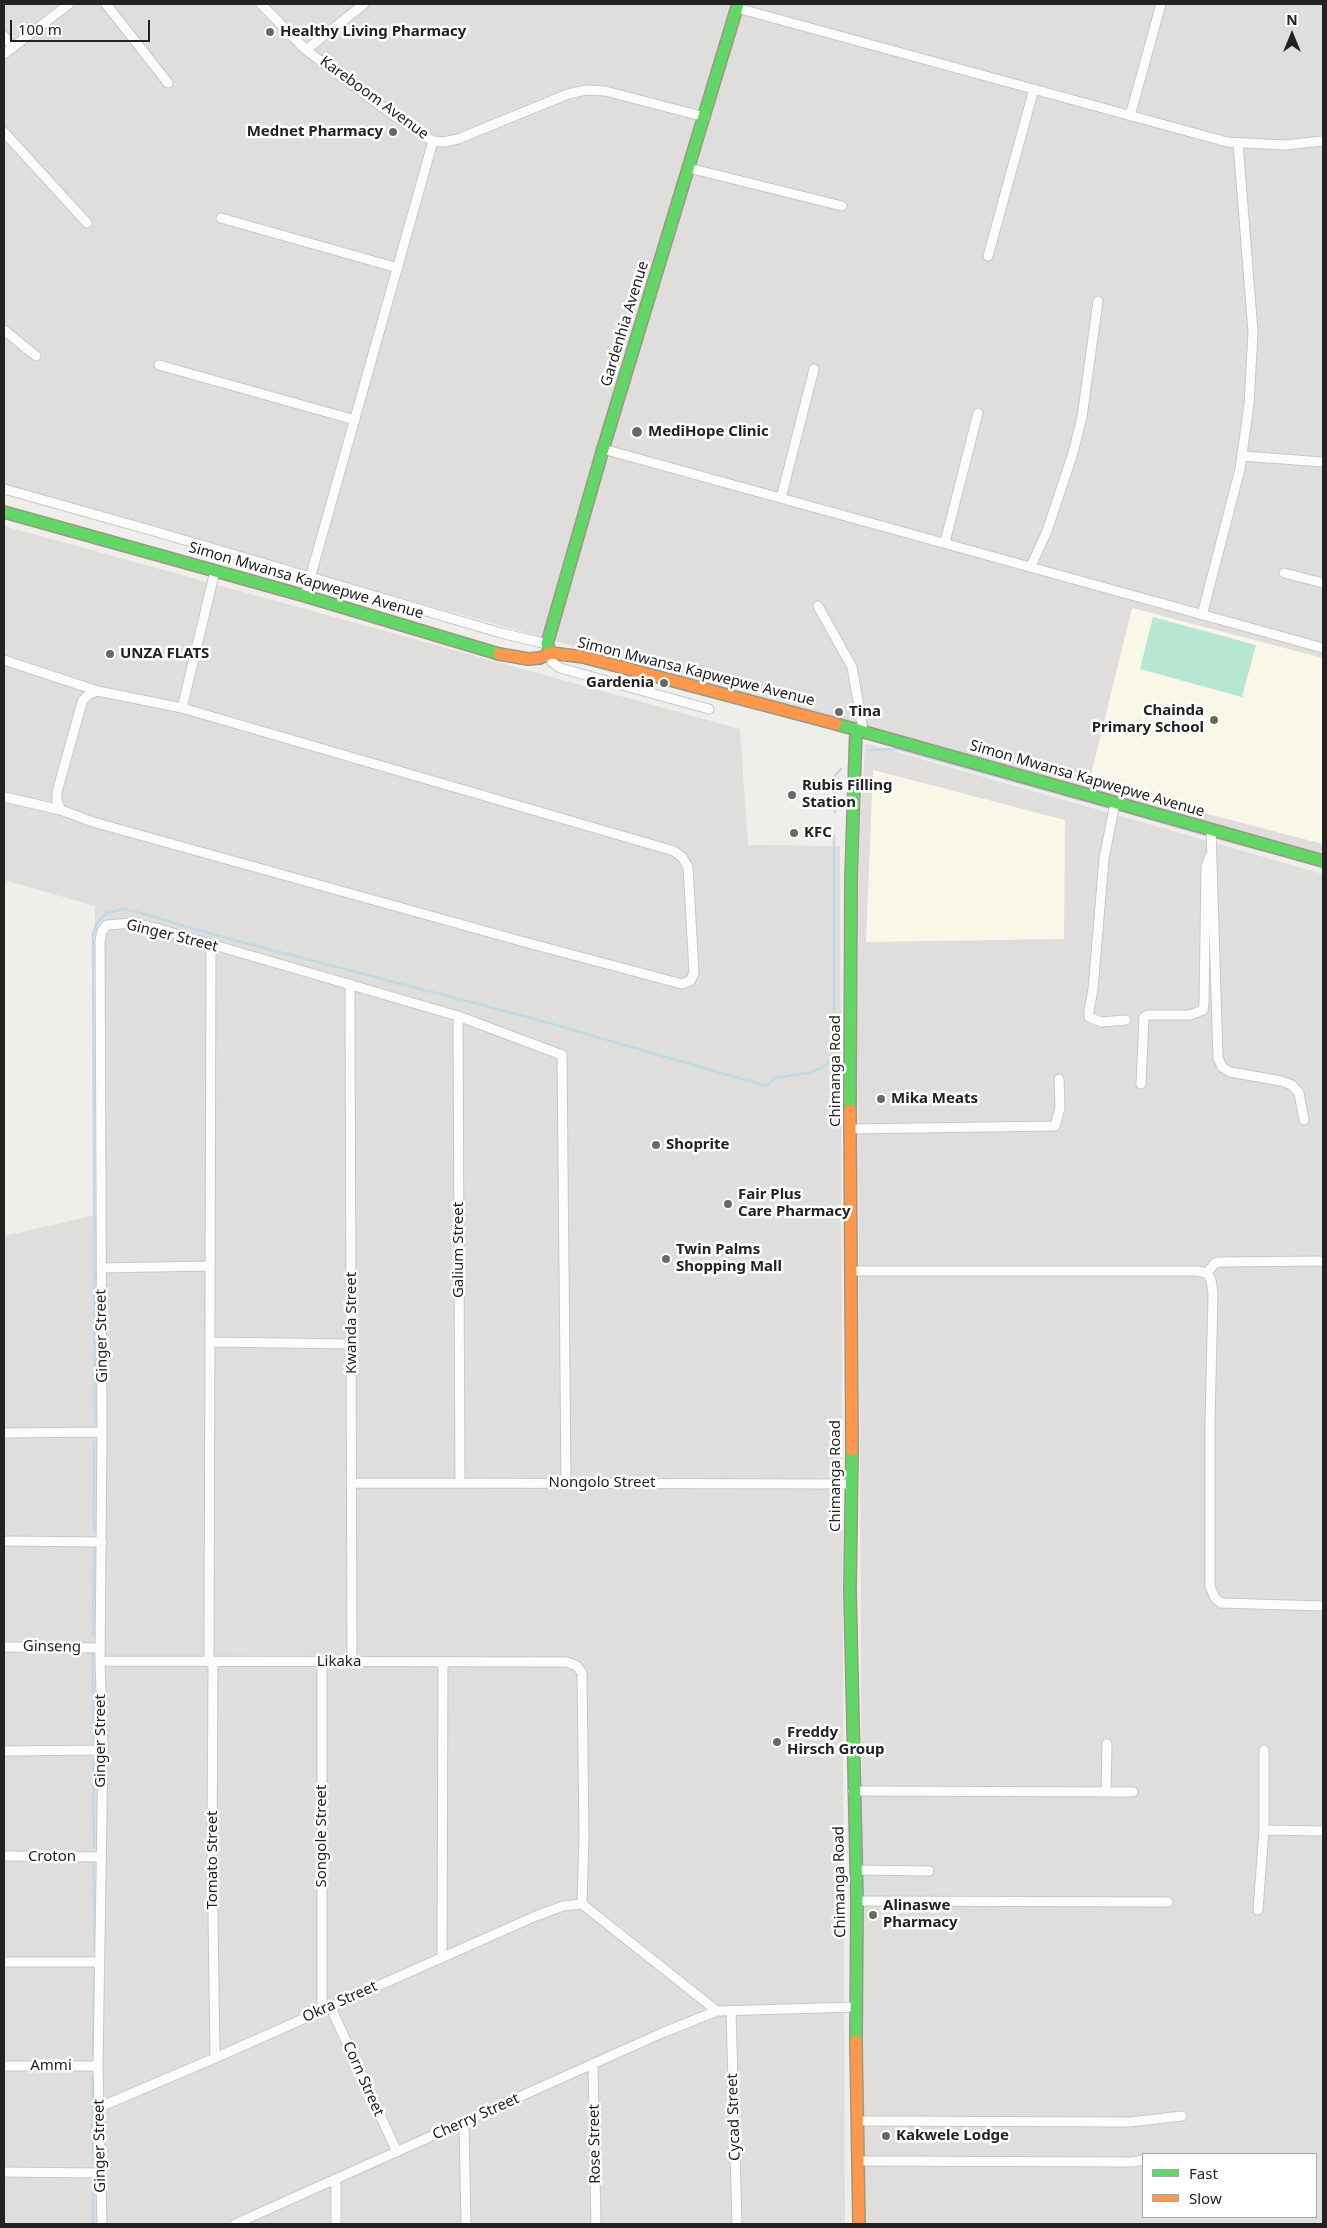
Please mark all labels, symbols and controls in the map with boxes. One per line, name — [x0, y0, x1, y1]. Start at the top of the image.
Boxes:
scale bar — [12, 10, 152, 42]
north arrow — [1267, 10, 1317, 60]
text: N — [1286, 10, 1298, 29]
text: 100 m — [18, 19, 62, 39]
place label: Healthy Living Pharmacy — [280, 23, 466, 41]
marker: Healthy Living Pharmacy — [264, 26, 276, 38]
street label: Kareboom Avenue — [316, 53, 432, 143]
place label: Mednet Pharmacy — [247, 123, 383, 141]
marker: Mednet Pharmacy — [387, 126, 399, 138]
street label: Gardenhia Avenue — [597, 259, 653, 389]
place label: MediHope Clinic — [648, 423, 769, 441]
marker: MediHope Clinic — [630, 425, 644, 439]
street label: Simon Mwansa Kapwepwe Avenue — [186, 539, 426, 623]
street label: Simon Mwansa Kapwepwe Avenue — [576, 634, 816, 710]
place label: UNZA FLATS — [120, 645, 209, 663]
marker: UNZA FLATS — [104, 648, 116, 660]
place label: Gardenia — [586, 674, 654, 692]
marker: Gardenia — [658, 677, 670, 689]
place label: Chainda Primary School — [1092, 702, 1204, 737]
place label: Tina — [849, 703, 881, 721]
marker: Tina — [833, 706, 845, 718]
marker: Chainda Primary School — [1208, 714, 1220, 726]
street label: Simon Mwansa Kapwepwe Avenue — [967, 737, 1207, 821]
place label: Rubis Filling Station — [802, 777, 892, 812]
marker: Rubis Filling Station — [786, 789, 798, 801]
place label: KFC — [804, 824, 832, 842]
marker: KFC — [788, 827, 800, 839]
street label: Ginger Street — [124, 916, 220, 956]
street label: Chimanga Road — [827, 1015, 845, 1127]
place label: Mika Meats — [891, 1090, 978, 1108]
marker: Mika Meats — [875, 1093, 887, 1105]
place label: Shoprite — [666, 1136, 730, 1154]
marker: Shoprite — [650, 1139, 662, 1151]
place label: Fair Plus Care Pharmacy — [738, 1186, 851, 1221]
marker: Fair Plus Care Pharmacy — [722, 1198, 734, 1210]
street label: Galium Street — [450, 1202, 468, 1298]
place label: Twin Palms Shopping Mall — [676, 1241, 782, 1276]
marker: Twin Palms Shopping Mall — [660, 1253, 672, 1265]
street label: Kwanda Street — [343, 1272, 361, 1374]
street label: Ginger Street — [92, 1289, 112, 1383]
street label: Chimanga Road — [827, 1420, 845, 1532]
street label: Nongolo Street — [549, 1474, 655, 1492]
street label: Ginseng — [23, 1637, 81, 1657]
street label: Likaka — [317, 1653, 361, 1671]
street label: Ginger Street — [92, 1694, 110, 1788]
place label: Freddy Hirsch Group — [787, 1724, 884, 1759]
marker: Freddy Hirsch Group — [771, 1736, 783, 1748]
street label: Songole Street — [313, 1785, 331, 1887]
street label: Tomato Street — [204, 1810, 222, 1910]
street label: Chimanga Road — [830, 1826, 850, 1938]
street label: Croton — [28, 1848, 76, 1866]
place label: Alinaswe Pharmacy — [883, 1897, 958, 1932]
marker: Alinaswe Pharmacy — [867, 1909, 879, 1921]
street label: Okra Street — [300, 1978, 380, 2026]
street label: Corn Street — [339, 2039, 387, 2119]
street label: Ammi — [30, 2057, 72, 2075]
street label: Cycad Street — [723, 2073, 745, 2161]
street label: Cherry Street — [430, 2090, 522, 2144]
street label: Ginger Street — [90, 2099, 110, 2193]
street label: Rose Street — [585, 2104, 605, 2184]
place label: Kakwele Lodge — [896, 2127, 1009, 2145]
marker: Kakwele Lodge — [880, 2130, 892, 2142]
legend — [1142, 2153, 1317, 2218]
text: Fast — [1189, 2163, 1218, 2183]
text: Slow — [1189, 2188, 1222, 2208]

